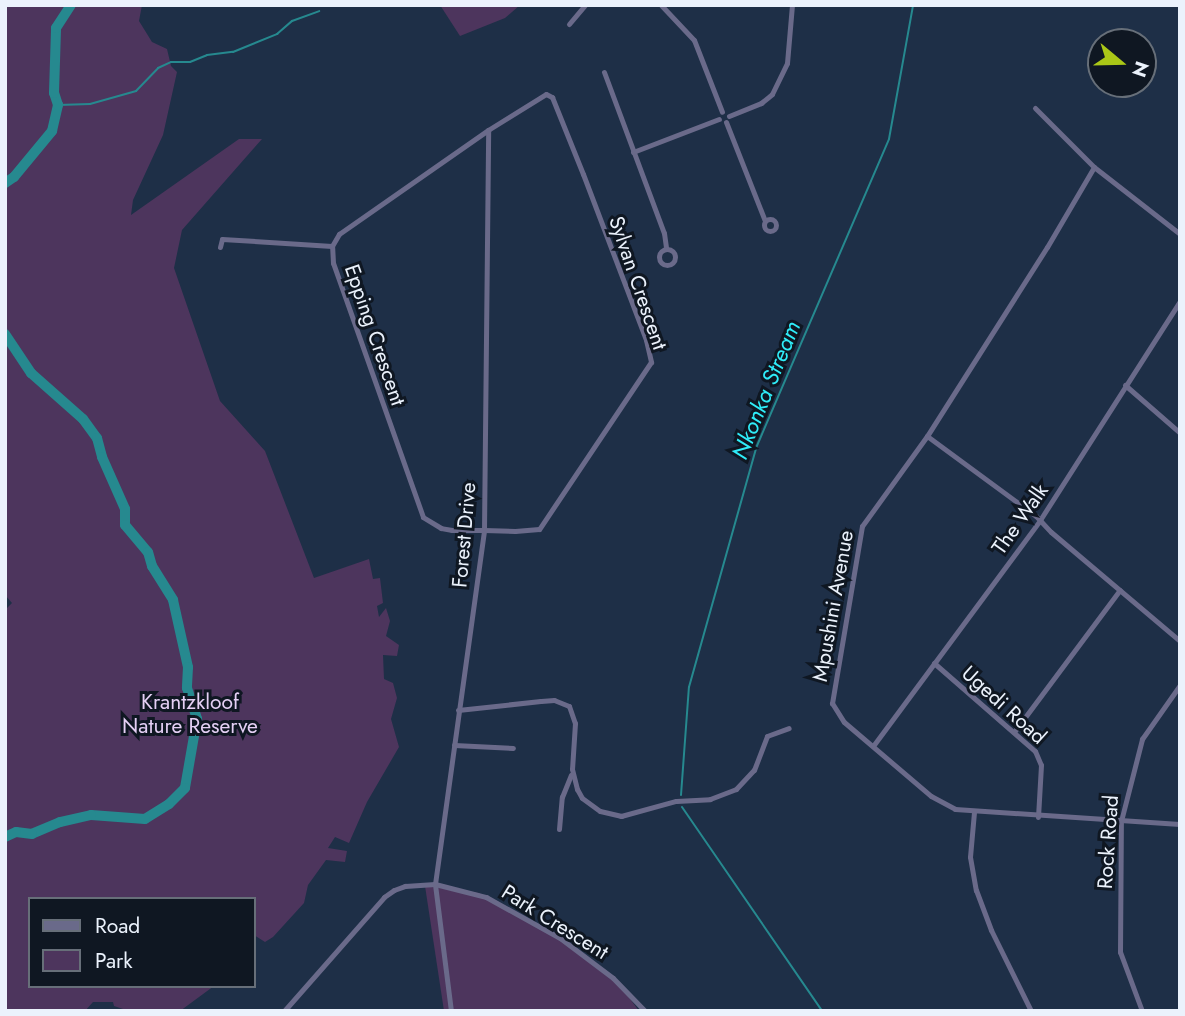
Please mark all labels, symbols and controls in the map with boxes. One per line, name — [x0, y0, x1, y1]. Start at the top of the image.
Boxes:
north arrow — [1087, 28, 1157, 98]
text: N — [1125, 58, 1156, 81]
street label: Sylvan Crescent — [603, 213, 673, 353]
street label: Epping Crescent — [339, 261, 411, 409]
water label: Nkonka Stream — [726, 317, 806, 463]
street label: The Walk — [987, 479, 1053, 559]
street label: Forest Drive — [447, 481, 481, 589]
street label: Mpushini Avenue — [807, 528, 859, 684]
street label: Ugedi Road — [957, 661, 1051, 749]
park label: Krantzkloof Nature Reserve — [122, 689, 258, 739]
street label: Rock Road — [1092, 794, 1124, 890]
street label: Park Crescent — [497, 879, 613, 965]
legend — [28, 897, 256, 988]
text: Road — [95, 911, 140, 941]
text: Park — [95, 946, 132, 976]

